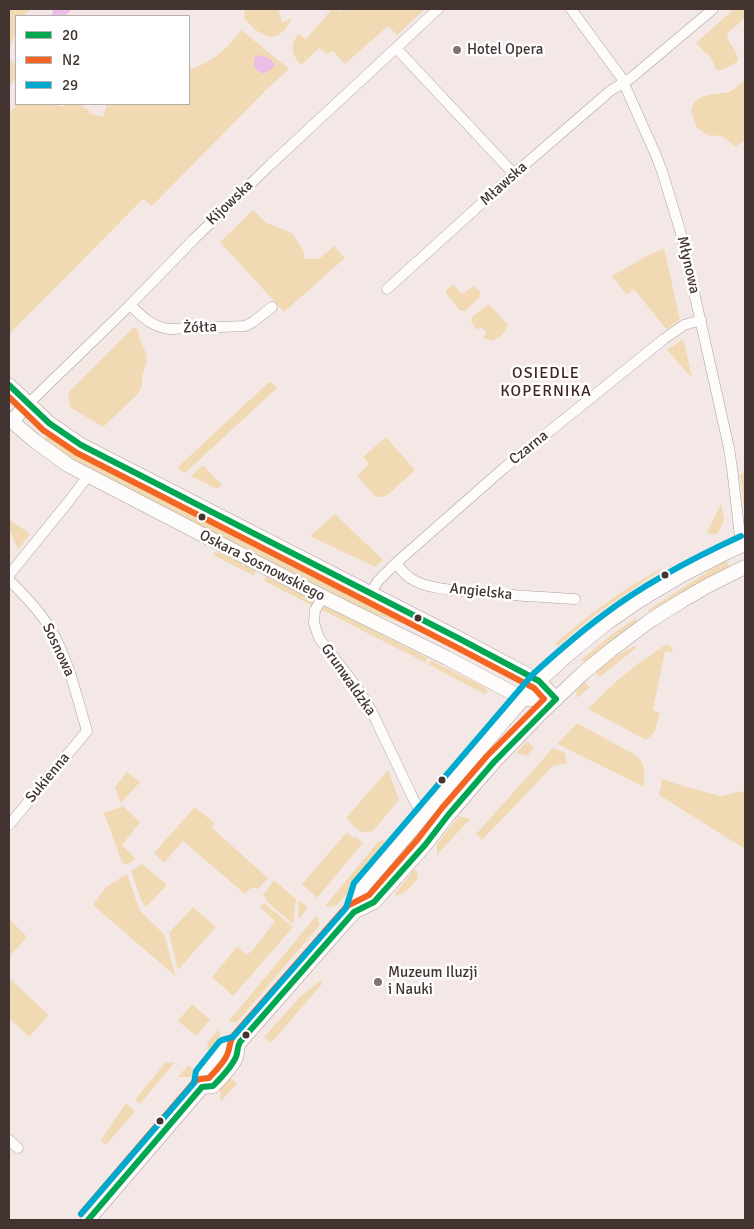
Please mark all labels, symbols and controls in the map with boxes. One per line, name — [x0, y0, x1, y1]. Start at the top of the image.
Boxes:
legend — [15, 15, 190, 105]
text: 20 — [62, 26, 78, 44]
place label: Hotel Opera — [467, 41, 543, 59]
marker: Hotel Opera — [451, 44, 463, 56]
text: N2 — [62, 51, 80, 69]
text: 29 — [62, 76, 78, 94]
street label: Mławska — [477, 158, 531, 210]
street label: Kijowska — [203, 177, 257, 229]
street label: Młynowa — [673, 234, 703, 296]
street label: Żółta — [183, 318, 217, 338]
district label: OSIEDLE KOPERNIKA — [499, 364, 593, 402]
street label: Czarna — [506, 427, 552, 469]
unlabelled marker — [197, 512, 207, 522]
street label: Oskara Sosnowskiego — [196, 527, 328, 605]
unlabelled marker — [660, 570, 670, 580]
street label: Angielska — [449, 580, 513, 604]
unlabelled marker — [413, 613, 423, 623]
street label: Sosnowa — [38, 620, 78, 680]
street label: Grunwaldzka — [317, 641, 379, 719]
street label: Sukienna — [22, 749, 74, 807]
unlabelled marker — [437, 775, 447, 785]
place label: Muzeum Iluzji i Nauki — [388, 964, 478, 999]
marker: Muzeum Iluzji i Nauki — [372, 976, 384, 988]
unlabelled marker — [241, 1030, 251, 1040]
unlabelled marker — [155, 1116, 165, 1126]

